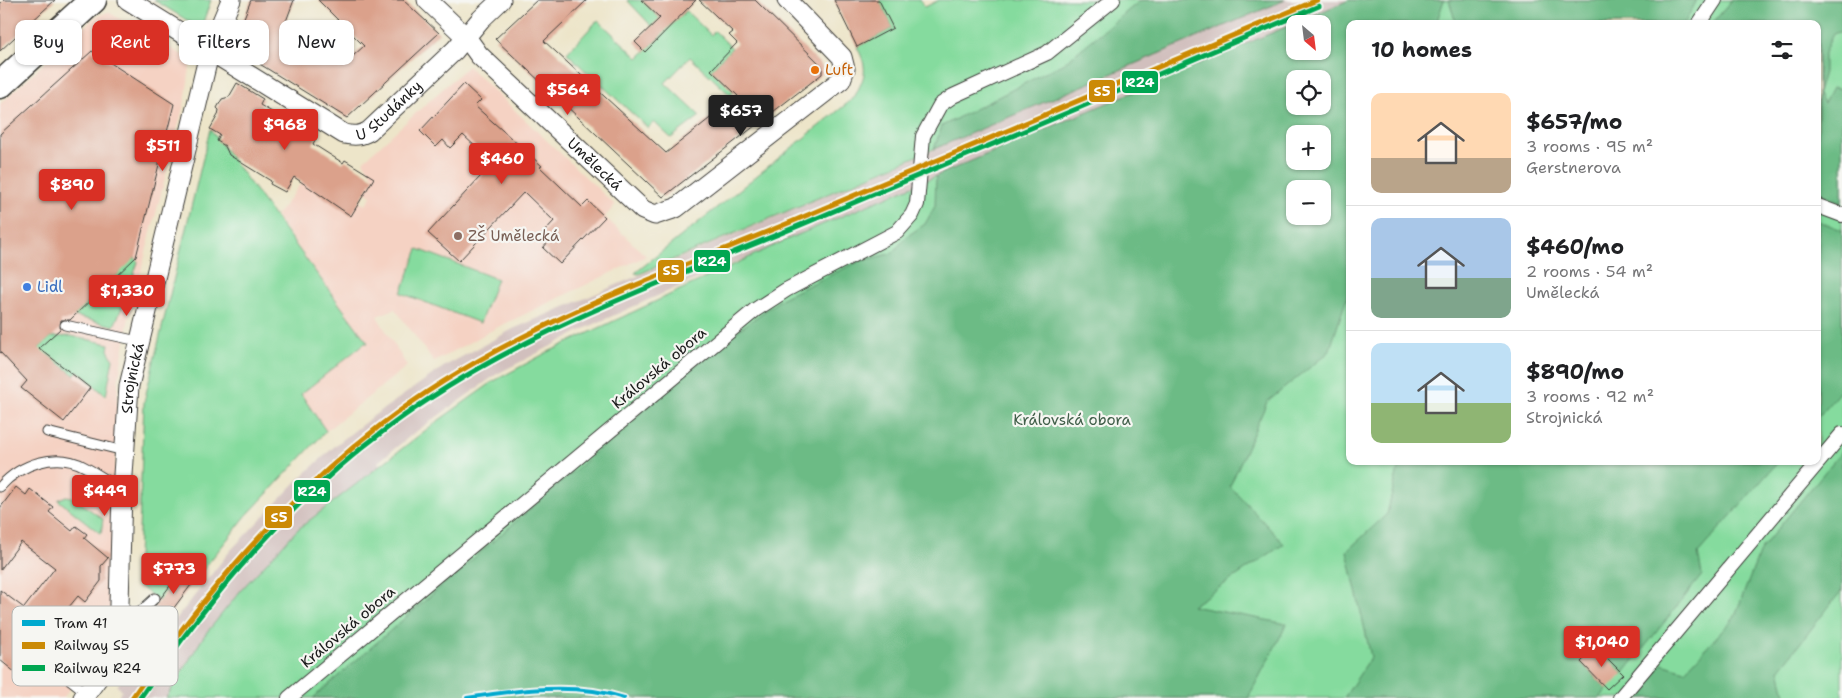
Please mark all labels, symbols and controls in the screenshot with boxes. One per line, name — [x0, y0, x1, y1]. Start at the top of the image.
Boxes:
north arrow — [1286, 15, 1331, 60]
map controls — [1286, 15, 1331, 225]
chip: Buy — [15, 20, 82, 65]
chip: Rent — [92, 20, 169, 65]
chip: Filters — [179, 20, 269, 65]
chip: New — [279, 20, 354, 65]
text: 10 homes — [1371, 36, 1472, 64]
icon: filters — [1768, 36, 1796, 64]
place label: Luft — [825, 60, 853, 80]
marker: Luft — [809, 64, 821, 76]
line badge: R24 — [1121, 70, 1159, 94]
button: locate — [1286, 70, 1331, 115]
text: R24 — [1125, 73, 1155, 91]
pin: $564 — [538, 74, 598, 116]
street label: U Studánky — [354, 76, 426, 145]
text: $564 — [546, 79, 590, 100]
line badge: S5 — [1088, 79, 1116, 103]
text: S5 — [1094, 82, 1111, 100]
pin: $657 — [711, 94, 771, 137]
text: $657 — [719, 100, 763, 121]
pin: $968 — [255, 108, 315, 151]
text: $657/mo — [1526, 108, 1622, 136]
icon: home — [1411, 113, 1471, 173]
text: $968 — [263, 114, 307, 135]
button: + — [1286, 125, 1331, 170]
pin: $511 — [133, 130, 193, 172]
street label: Umělecká — [563, 133, 627, 196]
text: $511 — [146, 135, 180, 156]
text: 3 rooms · 95 m² — [1526, 136, 1653, 157]
pin: $460 — [472, 142, 532, 185]
text: $460 — [480, 148, 524, 169]
text: Gerstnerova — [1526, 157, 1621, 178]
pin: $890 — [42, 168, 102, 211]
text: $890 — [50, 174, 94, 195]
button: − — [1286, 180, 1331, 225]
place label: ZŠ Umělecká — [468, 225, 560, 246]
marker: ZŠ Umělecká — [452, 230, 464, 242]
text: $460/mo — [1526, 233, 1624, 261]
icon: home — [1411, 238, 1471, 298]
line badge: R24 — [693, 249, 731, 273]
text: R24 — [697, 252, 727, 270]
line badge: S5 — [657, 259, 685, 283]
text: S5 — [663, 261, 680, 279]
text: 2 rooms · 54 m² — [1526, 261, 1653, 282]
pin: $1,330 — [86, 274, 168, 317]
place label: Lidl — [37, 277, 63, 297]
text: $1,330 — [100, 280, 154, 301]
marker: Lidl — [21, 281, 33, 293]
text: Umělecká — [1526, 282, 1599, 303]
street label: Královská obora — [608, 322, 711, 413]
street label: Strojnická — [117, 340, 149, 414]
text: $890/mo — [1526, 358, 1624, 386]
icon: home — [1411, 363, 1471, 423]
text: 3 rooms · 92 m² — [1526, 386, 1654, 407]
text: Strojnická — [1526, 407, 1602, 428]
park label: Královská obora — [1013, 410, 1131, 430]
pin: $449 — [75, 474, 135, 517]
line badge: R24 — [293, 479, 331, 503]
text: $449 — [83, 480, 127, 501]
text: R24 — [297, 482, 327, 500]
line badge: S5 — [264, 505, 293, 529]
text: S5 — [271, 508, 288, 526]
pin: $773 — [144, 552, 204, 595]
text: $773 — [152, 558, 196, 579]
street label: Královská obora — [297, 581, 400, 672]
legend — [12, 606, 178, 686]
text: Tram 41 — [54, 614, 108, 632]
pin: $1,040 — [1561, 626, 1643, 668]
text: $1,040 — [1575, 631, 1629, 652]
text: Railway S5 — [54, 636, 129, 654]
text: Railway R24 — [54, 659, 141, 677]

